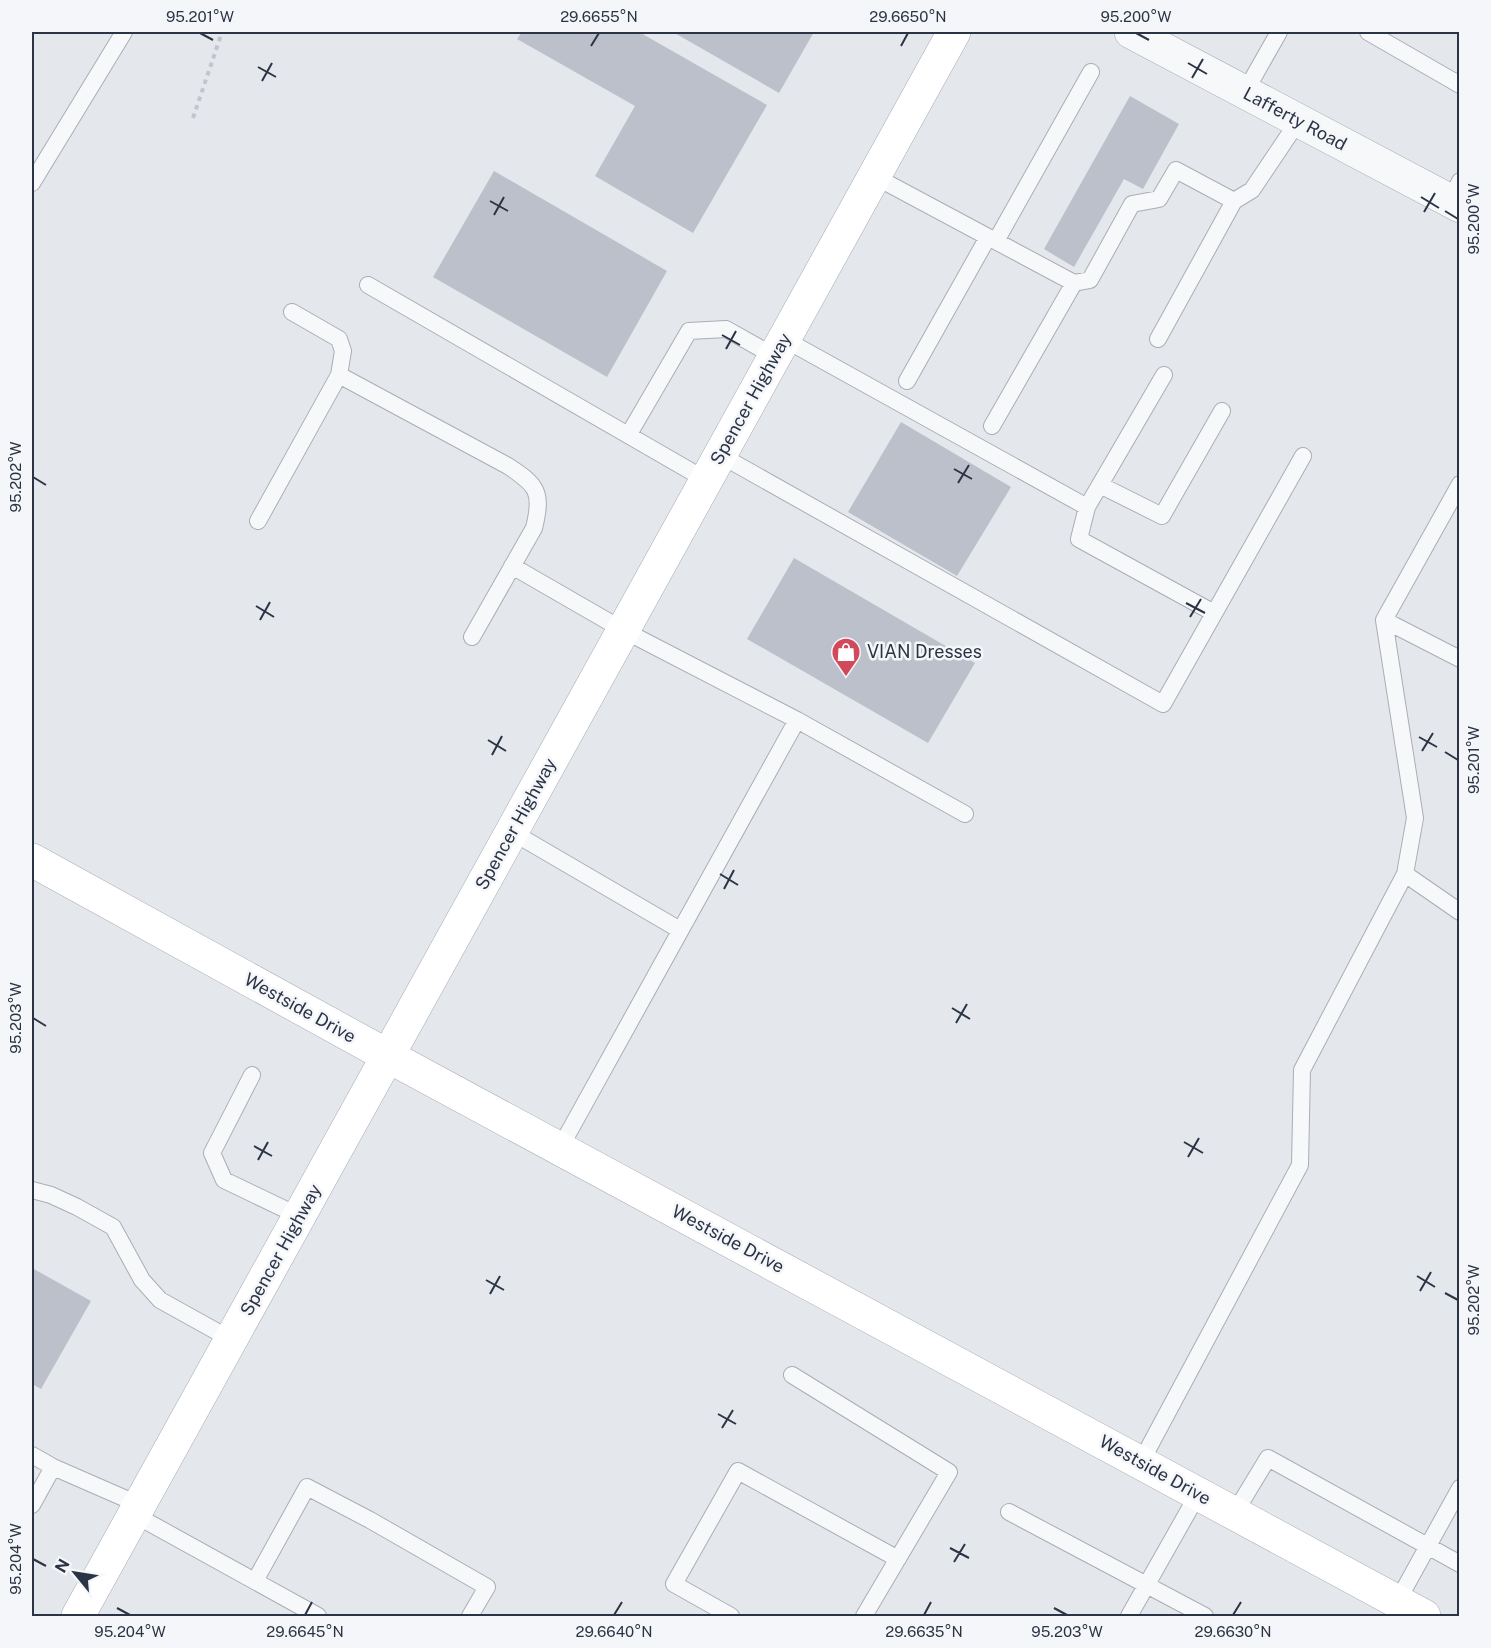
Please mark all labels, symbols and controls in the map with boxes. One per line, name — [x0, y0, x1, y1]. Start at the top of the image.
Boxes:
text: 95.201°W — [166, 8, 234, 25]
text: 29.6655°N — [560, 8, 638, 25]
text: 29.6650°N — [869, 8, 947, 25]
text: 95.200°W — [1100, 8, 1172, 25]
street label: Lafferty Road — [1240, 83, 1350, 155]
text: 95.200°W — [1465, 183, 1482, 255]
street label: Spencer Highway — [706, 329, 796, 468]
text: 95.202°W — [7, 442, 24, 512]
shop icon: VIAN Dresses — [830, 636, 862, 678]
place label: VIAN Dresses — [867, 641, 982, 662]
text: 95.201°W — [1465, 726, 1482, 794]
street label: Spencer Highway — [471, 754, 561, 893]
street label: Westside Drive — [241, 968, 360, 1047]
text: 95.203°W — [7, 982, 24, 1054]
street label: Spencer Highway — [236, 1180, 326, 1319]
street label: Westside Drive — [668, 1200, 788, 1277]
text: 95.202°W — [1465, 1265, 1482, 1335]
street label: Westside Drive — [1096, 1430, 1215, 1509]
text: 95.204°W — [7, 1523, 24, 1595]
north arrow — [45, 1543, 105, 1603]
text: N — [51, 1556, 74, 1576]
text: 95.204°W — [94, 1623, 166, 1640]
text: 29.6645°N — [266, 1623, 344, 1640]
text: 29.6640°N — [575, 1623, 653, 1640]
text: 29.6635°N — [885, 1623, 963, 1640]
text: 95.203°W — [1031, 1623, 1103, 1640]
text: 29.6630°N — [1195, 1623, 1271, 1640]

